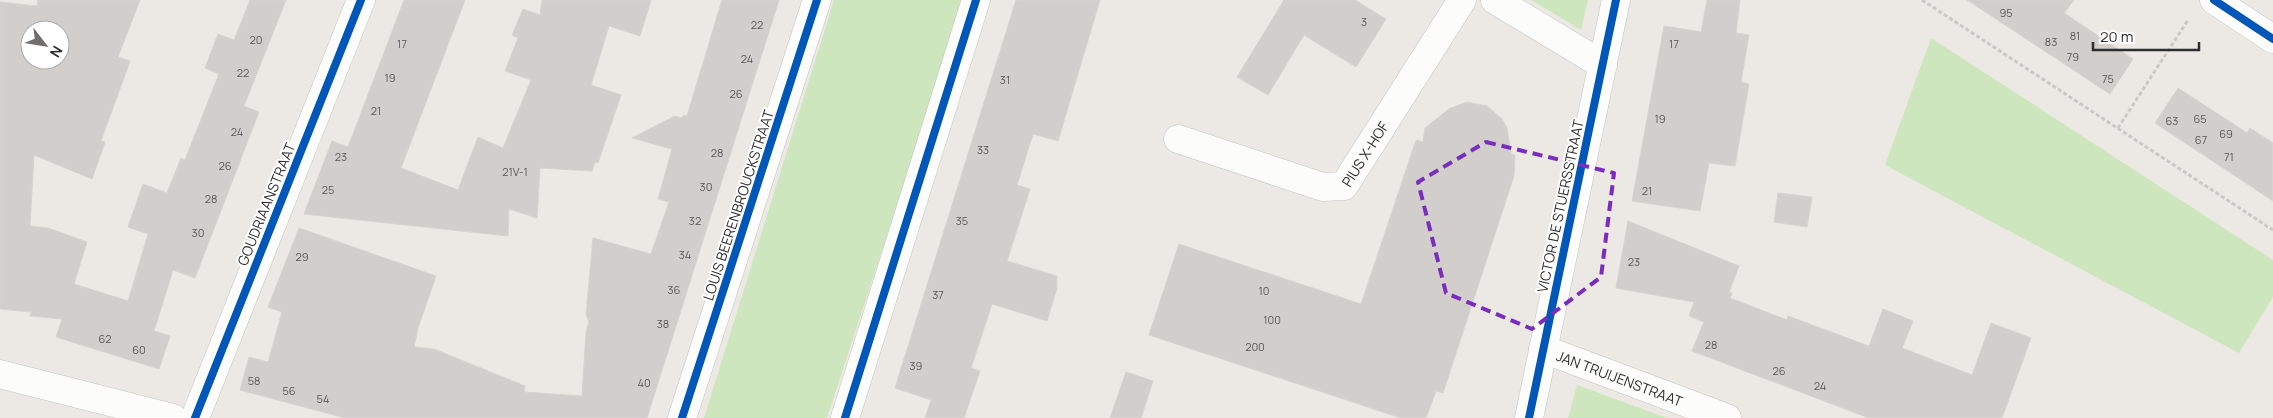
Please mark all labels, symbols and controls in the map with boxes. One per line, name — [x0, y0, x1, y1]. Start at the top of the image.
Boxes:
house number: 95 — [1999, 5, 2013, 20]
house number: 3 — [1361, 14, 1367, 29]
house number: 22 — [751, 17, 763, 32]
north arrow — [20, 20, 70, 70]
scale bar — [2093, 20, 2199, 52]
text: 20 m — [2100, 26, 2133, 47]
house number: 81 — [2070, 28, 2080, 43]
house number: 20 — [250, 32, 262, 47]
house number: 83 — [2045, 34, 2057, 49]
house number: 17 — [397, 36, 407, 51]
house number: 17 — [1669, 36, 1679, 51]
text: N — [46, 43, 67, 61]
house number: 79 — [2067, 49, 2079, 64]
house number: 24 — [741, 51, 753, 66]
house number: 22 — [237, 65, 249, 80]
house number: 19 — [384, 70, 396, 85]
house number: 75 — [2102, 71, 2114, 86]
house number: 31 — [1000, 72, 1010, 87]
house number: 26 — [729, 86, 743, 101]
house number: 21 — [371, 103, 381, 118]
street label: LOUIS BEERENBROUCKSTRAAT — [698, 107, 778, 303]
house number: 19 — [1654, 111, 1666, 126]
house number: 65 — [2193, 111, 2207, 126]
house number: 63 — [2166, 113, 2178, 128]
street label: PIUS X-HOF — [1337, 117, 1392, 190]
street label: VICTOR DE STUERSSTRAAT — [1532, 117, 1588, 294]
house number: 24 — [231, 124, 243, 139]
house number: 69 — [2219, 126, 2233, 141]
house number: 67 — [2195, 132, 2207, 147]
street label: GOUDRIAANSTRAAT — [233, 139, 300, 268]
house number: 33 — [977, 142, 989, 157]
house number: 28 — [711, 145, 723, 160]
house number: 23 — [335, 149, 347, 164]
house number: 71 — [2224, 149, 2234, 164]
house number: 26 — [218, 158, 232, 173]
house number: 21V-1 — [502, 164, 528, 179]
house number: 30 — [700, 179, 712, 194]
house number: 25 — [322, 182, 334, 197]
house number: 21 — [1642, 183, 1652, 198]
house number: 28 — [205, 191, 217, 206]
house number: 32 — [689, 213, 701, 228]
house number: 35 — [956, 213, 968, 228]
house number: 30 — [192, 225, 204, 240]
house number: 34 — [679, 247, 691, 262]
house number: 29 — [295, 249, 309, 264]
house number: 23 — [1628, 254, 1640, 269]
house number: 36 — [668, 282, 681, 297]
house number: 10 — [1258, 283, 1270, 298]
house number: 37 — [932, 287, 944, 302]
house number: 100 — [1263, 312, 1281, 327]
house number: 38 — [657, 316, 669, 331]
house number: 62 — [98, 331, 112, 346]
house number: 28 — [1705, 337, 1717, 352]
house number: 200 — [1245, 339, 1265, 354]
house number: 60 — [132, 342, 146, 357]
street label: JAN TRUIJENSTRAAT — [1554, 345, 1686, 410]
house number: 39 — [910, 358, 923, 373]
house number: 26 — [1772, 363, 1786, 378]
house number: 58 — [248, 373, 260, 388]
house number: 40 — [637, 375, 651, 390]
house number: 24 — [1814, 378, 1826, 393]
house number: 56 — [282, 383, 296, 398]
house number: 54 — [317, 391, 329, 406]

